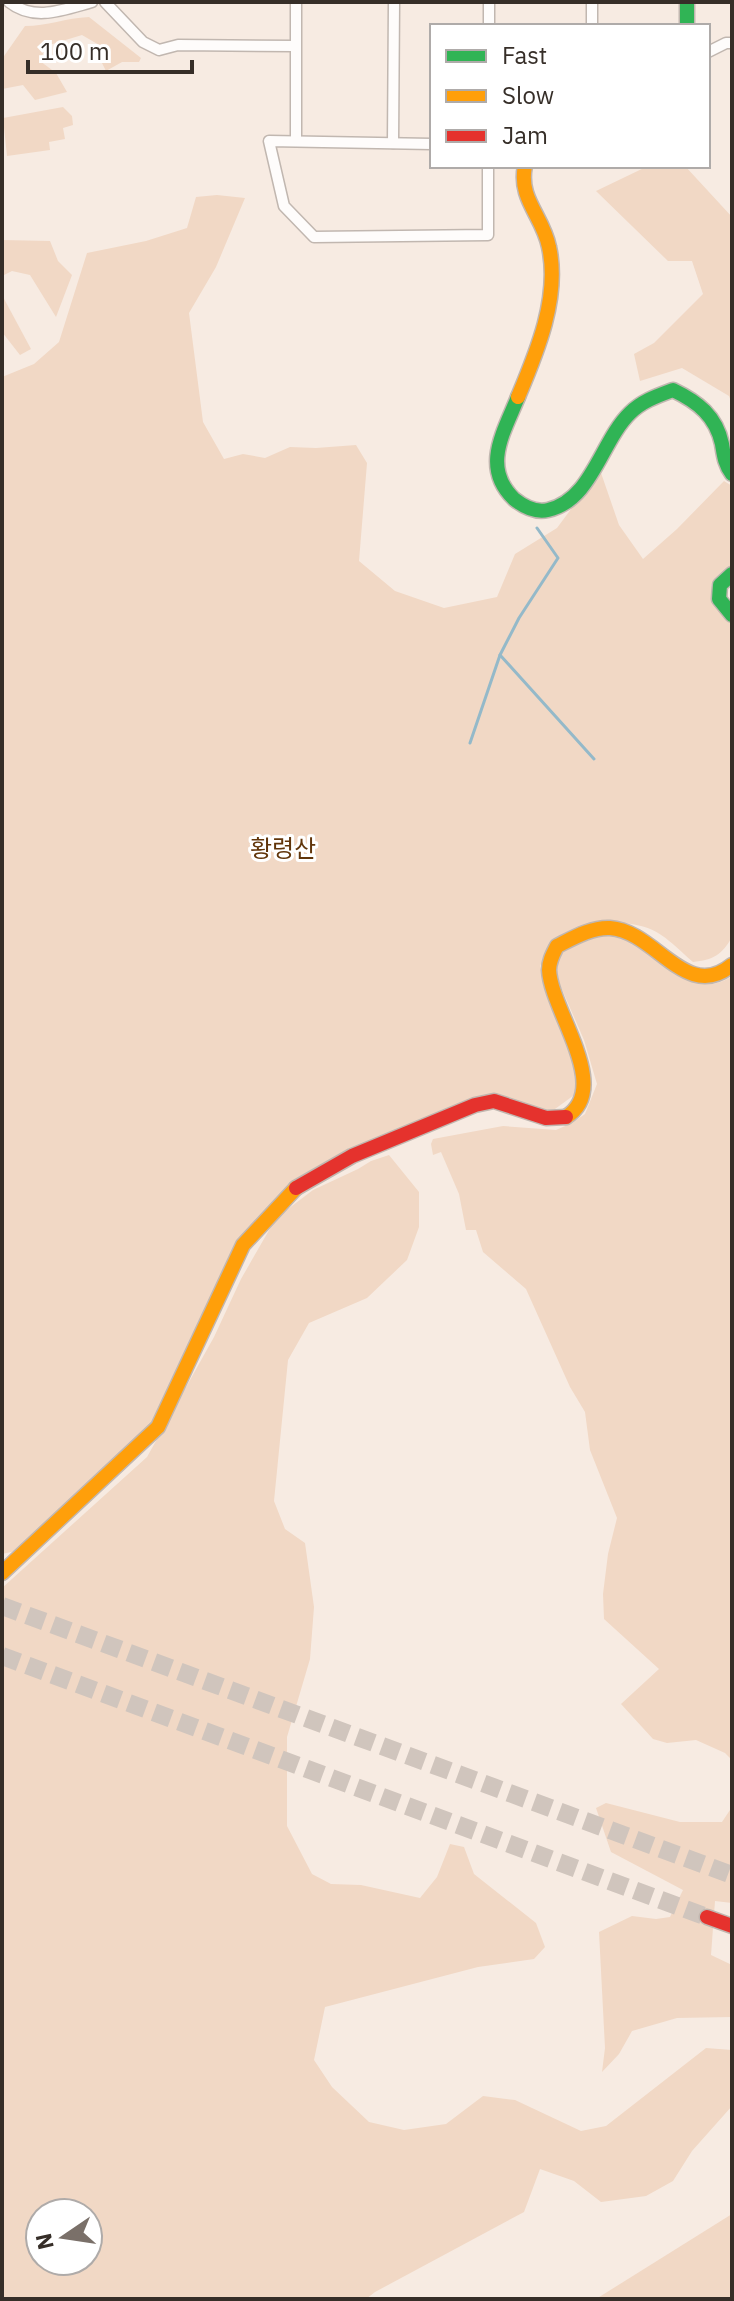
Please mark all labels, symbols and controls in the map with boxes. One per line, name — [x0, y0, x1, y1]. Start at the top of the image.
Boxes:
scale bar — [28, 24, 192, 74]
legend — [430, 24, 710, 168]
text: 100 m — [40, 35, 110, 67]
text: Fast — [502, 39, 547, 71]
text: Slow — [502, 79, 554, 111]
text: Jam — [502, 119, 548, 151]
park label: 황령산 — [250, 832, 316, 864]
north arrow — [24, 2197, 104, 2277]
text: N — [28, 2231, 60, 2253]

